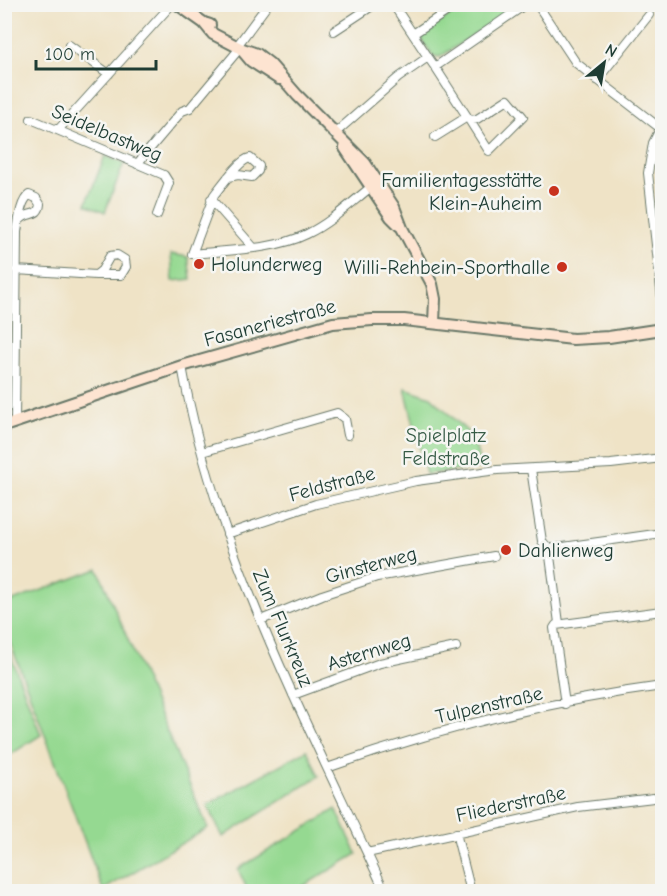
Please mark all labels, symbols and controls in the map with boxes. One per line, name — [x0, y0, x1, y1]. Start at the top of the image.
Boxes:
scale bar — [36, 33, 156, 71]
north arrow — [574, 33, 634, 93]
text: N — [602, 40, 620, 61]
text: 100 m — [45, 44, 95, 65]
street label: Seidelbastweg — [48, 99, 166, 167]
place label: Familientagesstätte Klein-Auheim — [381, 169, 542, 215]
marker: Familientagesstätte Klein-Auheim — [547, 184, 561, 198]
place label: Holunderweg — [211, 253, 322, 276]
place label: Willi-Rehbein-Sporthalle — [344, 256, 550, 279]
marker: Holunderweg — [192, 257, 206, 271]
marker: Willi-Rehbein-Sporthalle — [555, 260, 569, 274]
street label: Fasaneriestraße — [202, 294, 338, 352]
park label: Spielplatz Feldstraße — [402, 424, 490, 470]
street label: Feldstraße — [287, 462, 377, 506]
place label: Dahlienweg — [518, 539, 614, 562]
street label: Ginsterweg — [323, 542, 419, 588]
marker: Dahlienweg — [499, 543, 513, 557]
street label: Zum Flurkreuz — [248, 566, 318, 690]
street label: Asternweg — [324, 628, 414, 676]
street label: Tulpenstraße — [433, 682, 545, 728]
street label: Fliederstraße — [454, 781, 568, 827]

